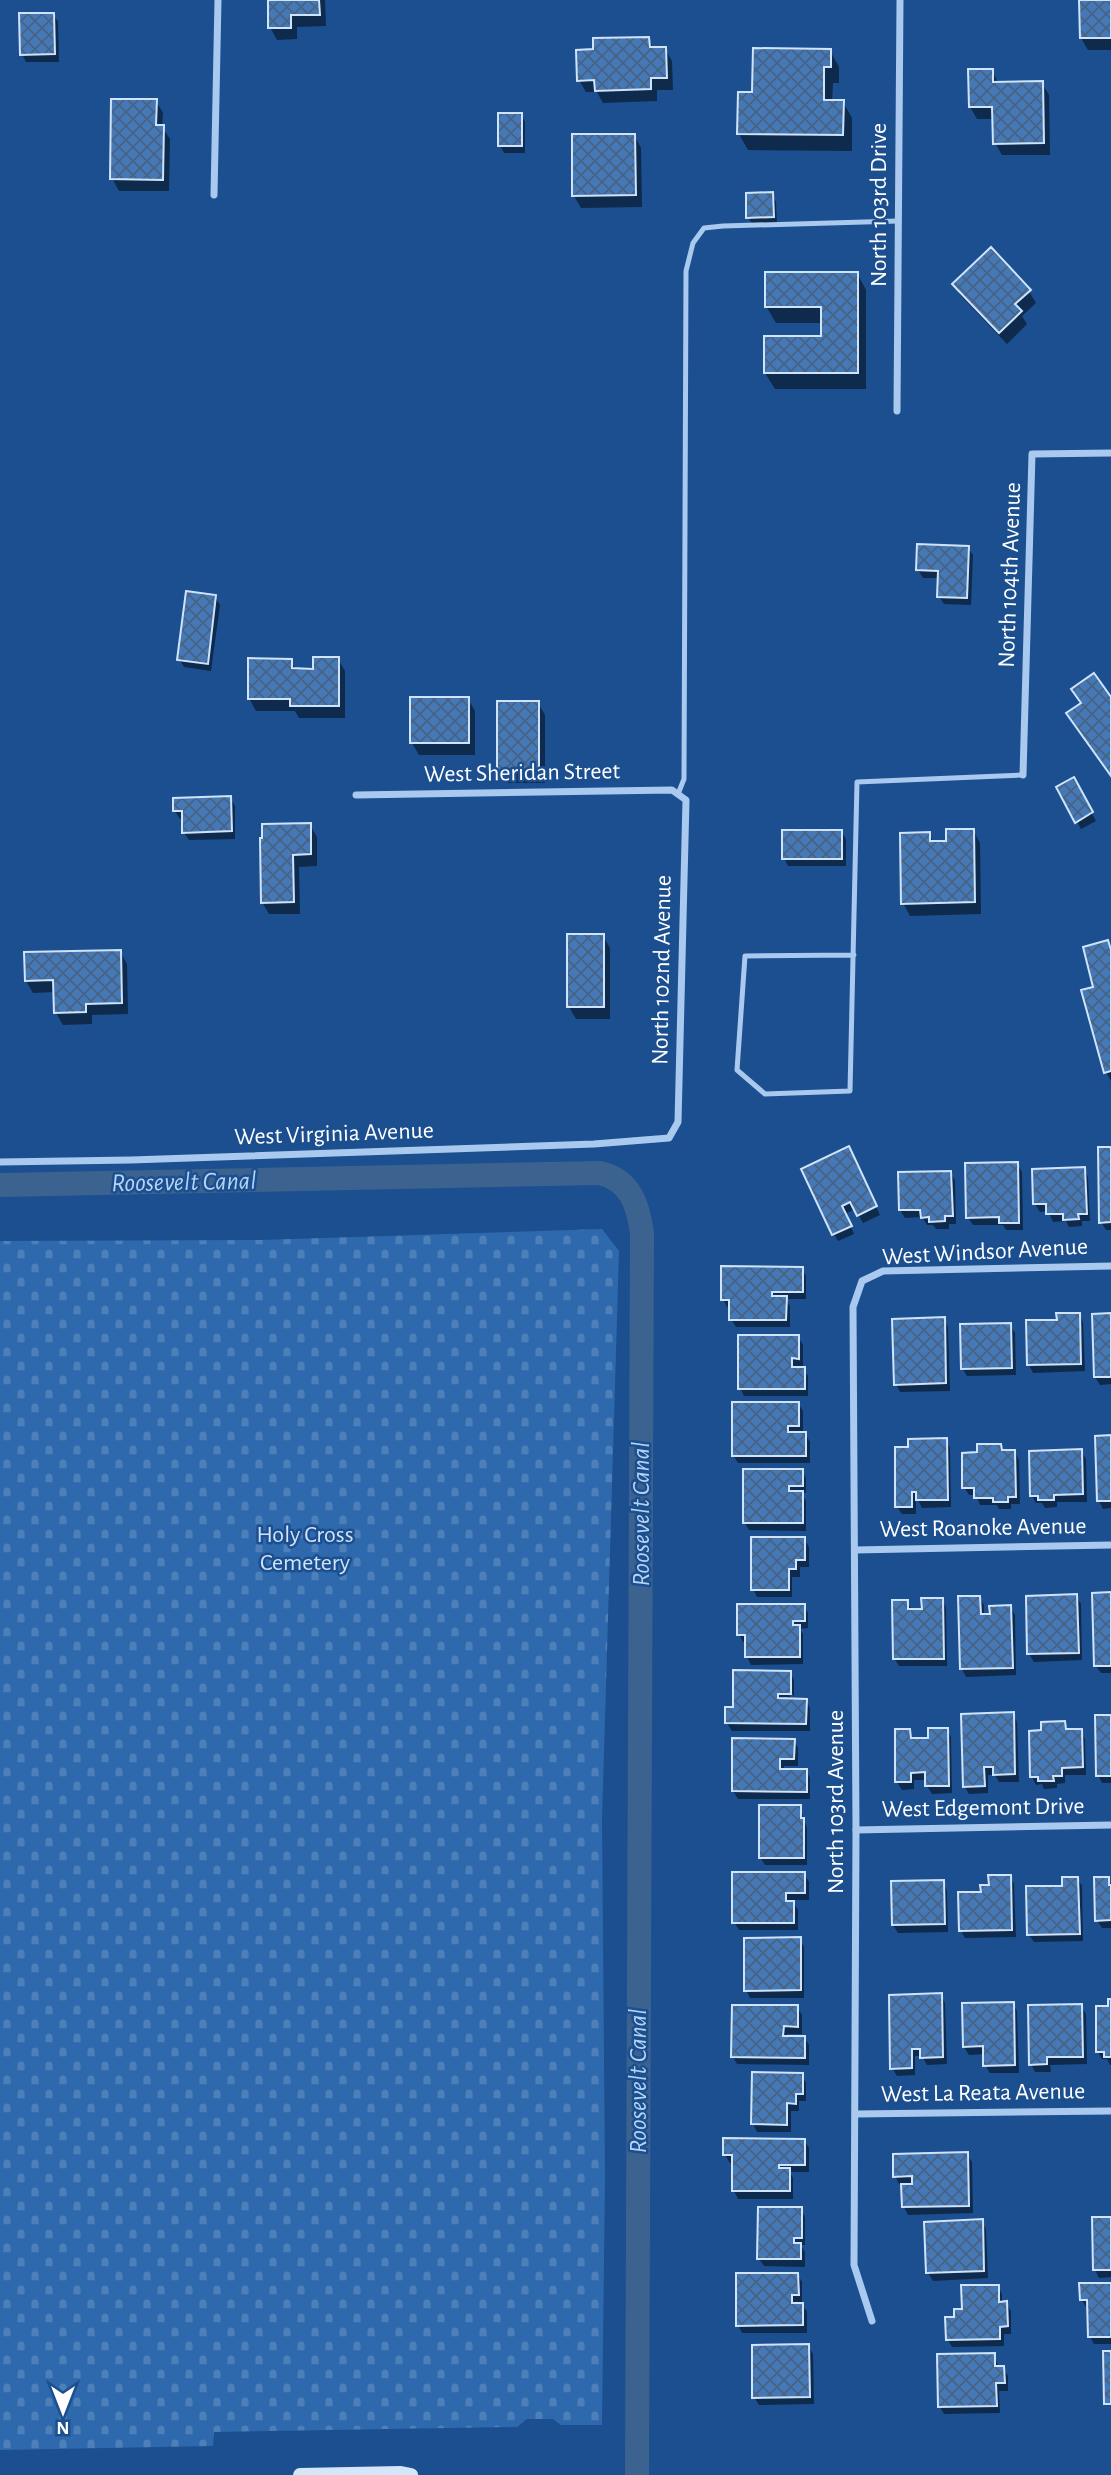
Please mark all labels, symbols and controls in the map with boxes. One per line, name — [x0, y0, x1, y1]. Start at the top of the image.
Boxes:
street label: North 103rd Drive — [867, 123, 891, 287]
street label: North 104th Avenue — [995, 482, 1025, 668]
street label: West Sheridan Street — [424, 759, 621, 787]
street label: North 102nd Avenue — [648, 875, 676, 1065]
street label: West Virginia Avenue — [234, 1119, 434, 1149]
water label: Roosevelt Canal — [111, 1168, 257, 1196]
street label: West Windsor Avenue — [881, 1235, 1089, 1269]
water label: Roosevelt Canal — [628, 1441, 654, 1587]
street label: West Roanoke Avenue — [879, 1514, 1087, 1542]
park label: Holy Cross Cemetery — [256, 1523, 354, 1575]
street label: North 103rd Avenue — [824, 1710, 848, 1894]
street label: West Edgemont Drive — [881, 1794, 1085, 1822]
water label: Roosevelt Canal — [625, 2008, 651, 2154]
street label: West La Reata Avenue — [881, 2079, 1085, 2107]
north arrow — [28, 2377, 98, 2447]
text: N — [56, 2418, 70, 2437]

